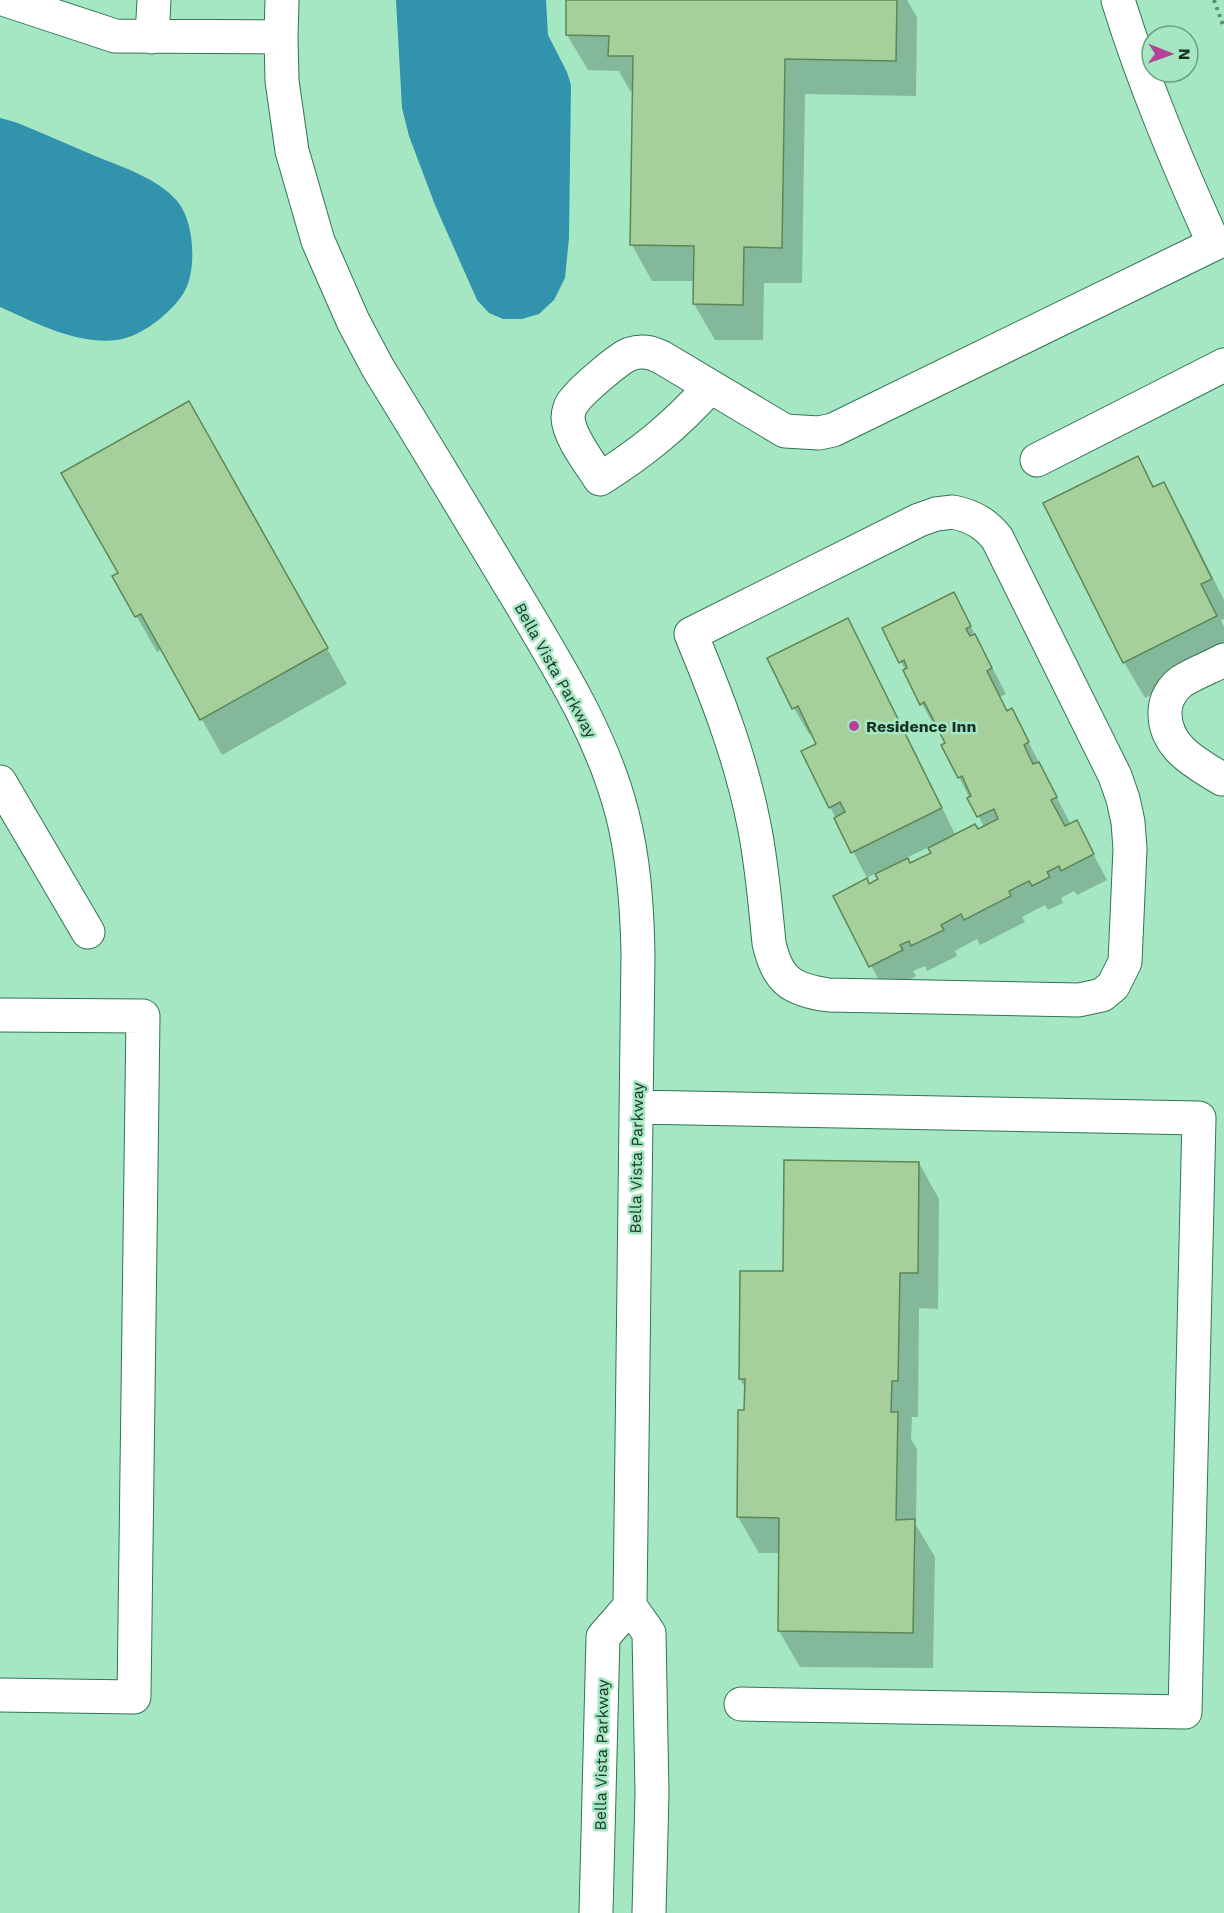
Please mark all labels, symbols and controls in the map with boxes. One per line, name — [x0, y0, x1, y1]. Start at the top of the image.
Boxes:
north arrow — [1140, 24, 1200, 84]
text: N — [1175, 48, 1194, 60]
street label: Bella Vista Parkway — [511, 599, 601, 742]
place label: Residence Inn — [866, 717, 976, 736]
marker: Residence Inn — [847, 719, 861, 733]
street label: Bella Vista Parkway — [626, 1081, 647, 1234]
street label: Bella Vista Parkway — [591, 1678, 612, 1831]

